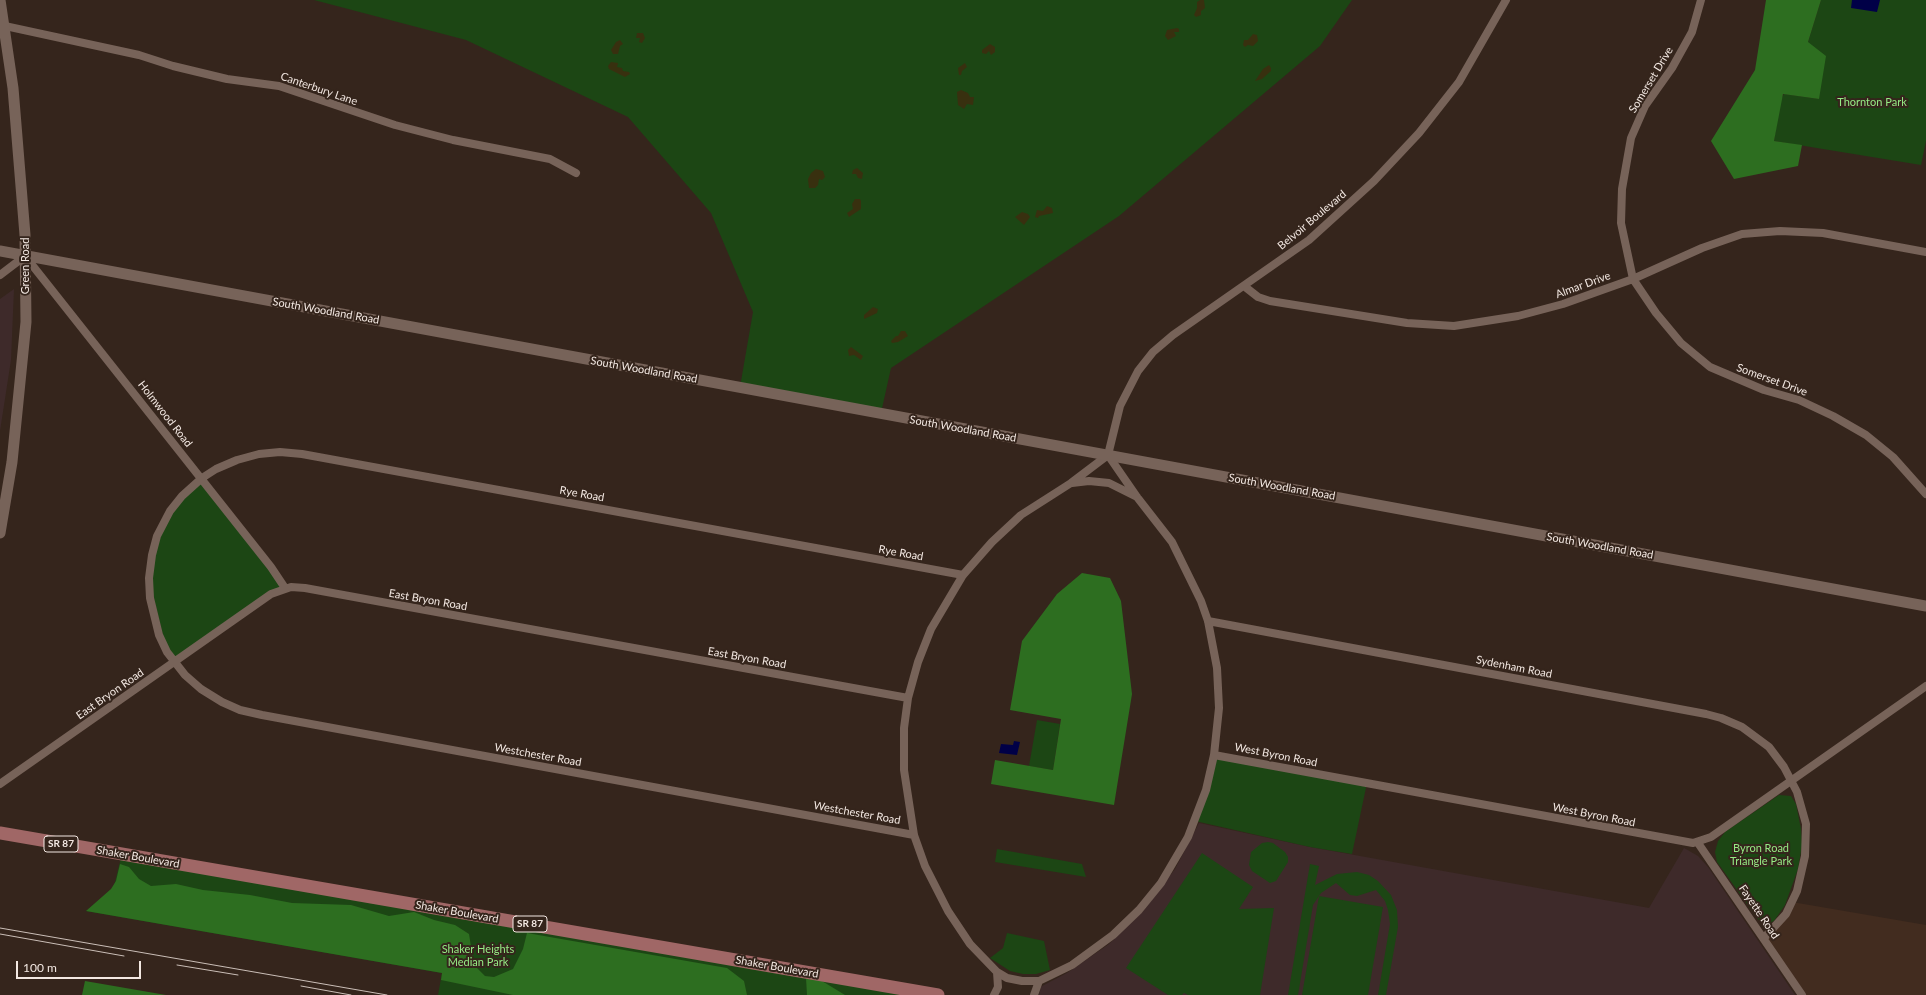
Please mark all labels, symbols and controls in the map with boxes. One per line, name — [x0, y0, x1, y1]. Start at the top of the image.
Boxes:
street label: Somerset Drive — [1626, 45, 1676, 115]
street label: Canterbury Lane — [279, 70, 359, 108]
park label: Thornton Park — [1837, 95, 1907, 109]
street label: Belvoir Boulevard — [1275, 188, 1349, 252]
street label: Green Road — [18, 238, 32, 294]
street label: Almar Drive — [1554, 269, 1612, 301]
street label: South Woodland Road — [272, 295, 380, 327]
street label: South Woodland Road — [590, 354, 698, 386]
street label: Somerset Drive — [1735, 361, 1809, 399]
street label: Holmwood Road — [135, 378, 195, 450]
street label: South Woodland Road — [909, 413, 1017, 445]
street label: South Woodland Road — [1228, 471, 1336, 503]
street label: Rye Road — [559, 484, 605, 504]
street label: South Woodland Road — [1546, 530, 1654, 562]
street label: Rye Road — [878, 543, 924, 563]
street label: East Bryon Road — [388, 587, 468, 613]
street label: East Bryon Road — [707, 645, 787, 671]
street label: Sydenham Road — [1475, 653, 1553, 681]
street label: East Bryon Road — [74, 666, 146, 722]
street label: West Byron Road — [1233, 740, 1319, 770]
street label: Westchester Road — [493, 741, 583, 769]
street label: Westchester Road — [812, 799, 902, 827]
street label: West Byron Road — [1551, 800, 1637, 830]
road number: SR 87 — [44, 836, 78, 852]
park label: Byron Road Triangle Park — [1730, 841, 1792, 867]
street label: Shaker Boulevard — [95, 843, 181, 871]
street label: Fayette Road — [1736, 882, 1782, 942]
street label: Shaker Boulevard — [414, 898, 500, 926]
road number: SR 87 — [513, 916, 547, 932]
park label: Shaker Heights Median Park — [442, 942, 514, 968]
scale bar — [18, 953, 143, 979]
street label: Shaker Boulevard — [734, 953, 820, 981]
text: 100 m — [23, 960, 57, 975]

